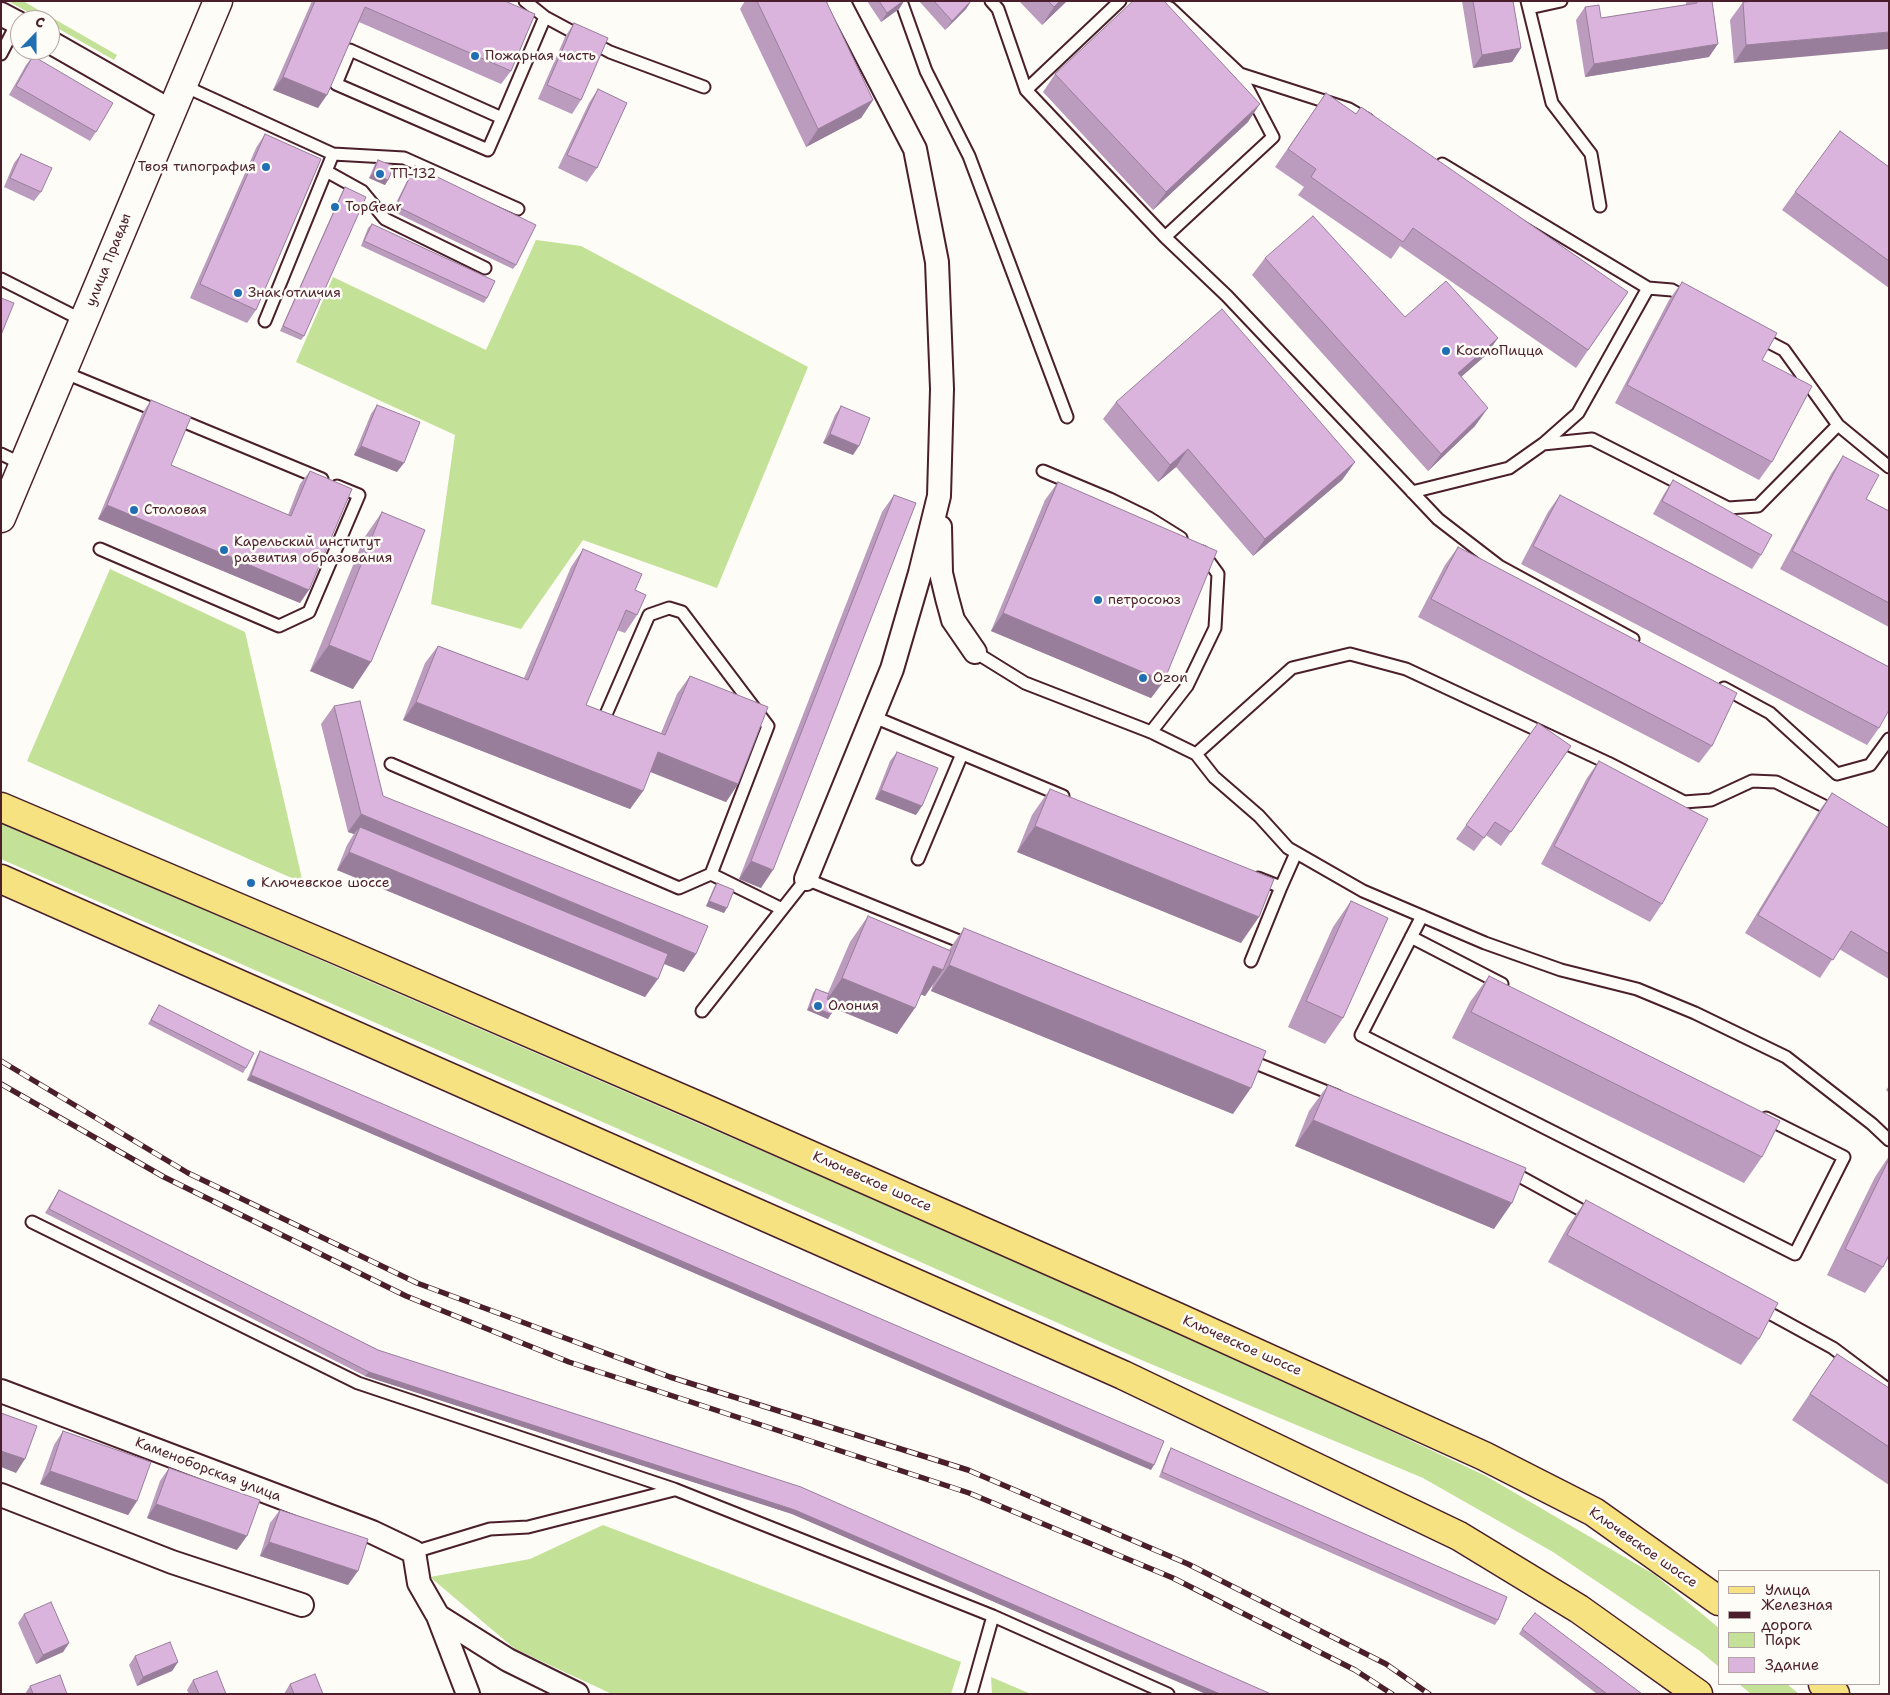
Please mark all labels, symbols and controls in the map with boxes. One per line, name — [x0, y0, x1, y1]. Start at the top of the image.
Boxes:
north arrow — [10, 10, 60, 60]
text: С — [33, 12, 48, 32]
place label: Пожарная часть — [485, 48, 596, 64]
marker: Пожарная часть — [469, 50, 481, 62]
place label: Твоя типография — [138, 159, 256, 175]
marker: Твоя типография — [260, 161, 272, 173]
place label: ТП-132 — [390, 166, 436, 182]
marker: ТП-132 — [374, 168, 386, 180]
place label: TopGear — [345, 199, 402, 215]
marker: TopGear — [329, 201, 341, 213]
street label: улица Правды — [83, 211, 135, 309]
place label: Знак отличия — [248, 285, 341, 301]
marker: Знак отличия — [232, 287, 244, 299]
place label: КосмоПицца — [1456, 343, 1543, 359]
marker: КосмоПицца — [1440, 345, 1452, 357]
place label: Столовая — [144, 502, 207, 518]
marker: Столовая — [128, 504, 140, 516]
place label: Карельский институт развития образования — [234, 534, 392, 566]
marker: Карельский институт развития образования — [218, 544, 230, 556]
place label: петросоюз — [1108, 592, 1181, 608]
marker: петросоюз — [1092, 594, 1104, 606]
place label: Ozon — [1153, 670, 1188, 686]
marker: Ozon — [1137, 672, 1149, 684]
place label: Ключевское шоссе — [261, 875, 390, 891]
marker: Ключевское шоссе — [245, 877, 257, 889]
place label: Олония — [828, 998, 879, 1014]
marker: Олония — [812, 1000, 824, 1012]
street label: Ключевское шоссе — [810, 1148, 934, 1216]
street label: Ключевское шоссе — [1180, 1312, 1304, 1380]
street label: Каменоборская улица — [133, 1434, 283, 1506]
street label: Ключевское шоссе — [1585, 1504, 1701, 1592]
legend — [1718, 1570, 1880, 1685]
text: Улица — [1765, 1580, 1810, 1600]
text: Железная дорога — [1761, 1595, 1833, 1635]
text: Парк — [1765, 1630, 1801, 1650]
text: Здание — [1765, 1655, 1819, 1675]

